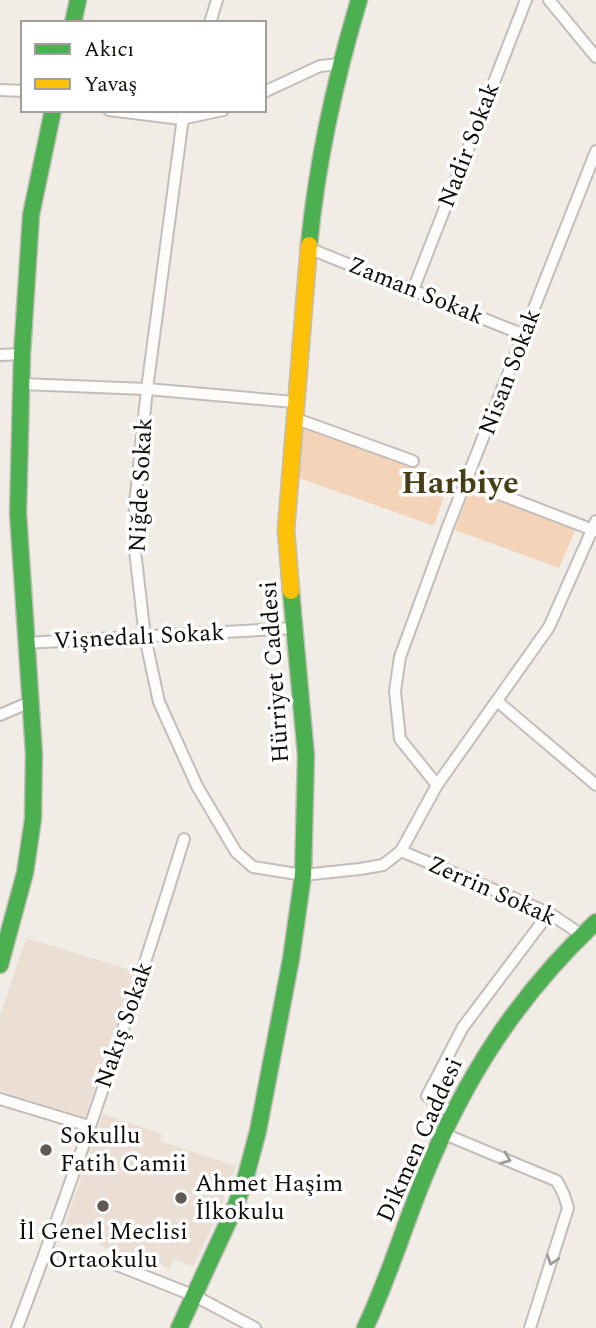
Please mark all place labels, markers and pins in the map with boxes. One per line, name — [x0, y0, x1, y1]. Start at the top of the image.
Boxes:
place label: Sokullu Fatih Camii — [60, 1118, 187, 1182]
marker: Sokullu Fatih Camii — [38, 1142, 54, 1158]
place label: Ahmet Haşim İlkokulu — [195, 1166, 343, 1230]
marker: Ahmet Haşim İlkokulu — [173, 1190, 189, 1206]
marker: İl Genel Meclisi Ortaokulu — [95, 1198, 111, 1214]
place label: İl Genel Meclisi Ortaokulu — [18, 1214, 188, 1278]

